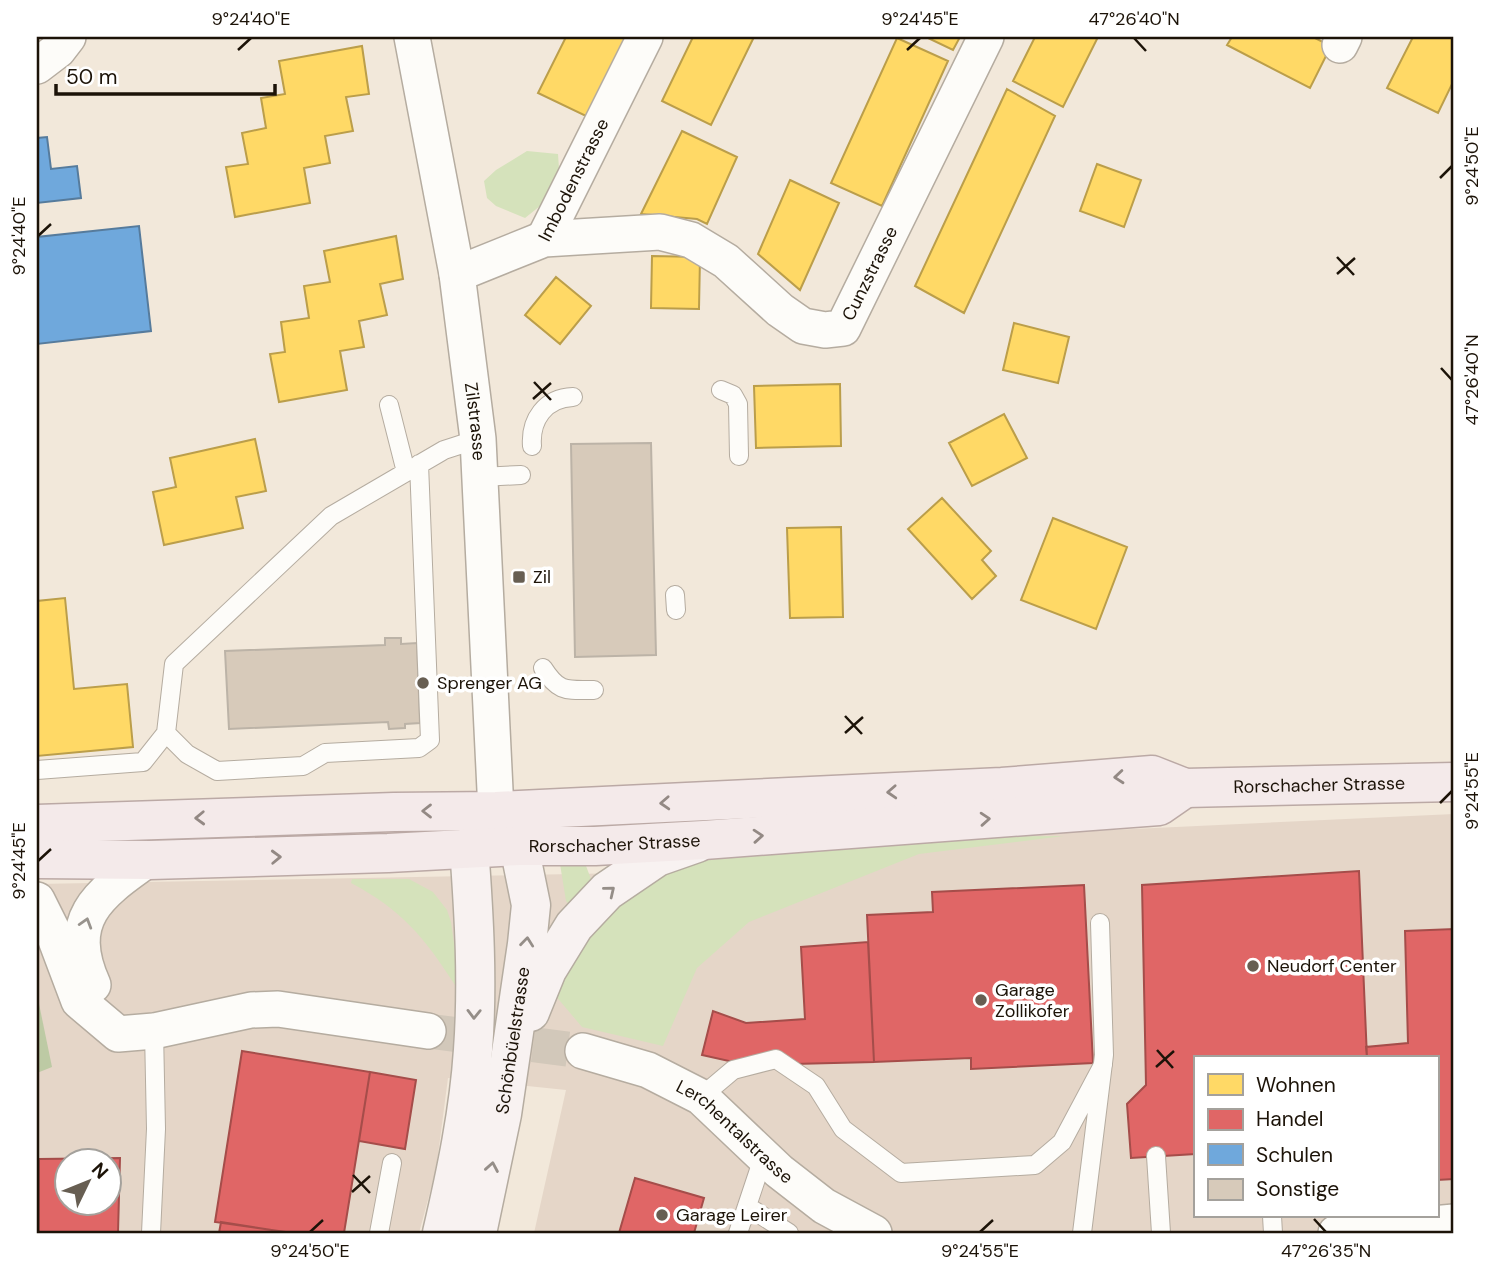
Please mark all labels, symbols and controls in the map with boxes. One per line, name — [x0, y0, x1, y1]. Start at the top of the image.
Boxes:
text: 9°24'40"E — [211, 7, 291, 31]
text: 9°24'45"E — [881, 7, 959, 31]
text: 47°26'40"N — [1088, 7, 1180, 31]
scale bar — [56, 52, 275, 96]
text: 50 m — [66, 63, 117, 91]
street label: Imbodenstrasse — [533, 114, 614, 246]
text: 9°24'50"E — [1460, 126, 1484, 206]
text: 9°24'40"E — [7, 196, 31, 276]
street label: Cunzstrasse — [836, 222, 903, 325]
text: 47°26'40"N — [1460, 334, 1484, 426]
street label: Zilstrasse — [459, 381, 491, 461]
place label: Zil — [533, 565, 551, 589]
marker: Zil — [511, 569, 527, 585]
place label: Sprenger AG — [437, 671, 542, 695]
marker: Sprenger AG — [415, 675, 431, 691]
text: 9°24'55"E — [1460, 752, 1484, 830]
one-way arrow — [1113, 769, 1124, 784]
street label: Rorschacher Strasse — [1233, 771, 1405, 799]
one-way arrow — [886, 784, 897, 799]
one-way arrow — [659, 795, 670, 810]
one-way arrow — [422, 803, 432, 819]
one-way arrow — [194, 811, 205, 826]
one-way arrow — [980, 812, 991, 827]
text: 9°24'45"E — [7, 822, 31, 900]
street label: Rorschacher Strasse — [529, 828, 701, 858]
one-way arrow — [753, 829, 764, 844]
one-way arrow — [271, 849, 282, 864]
one-way arrow — [601, 887, 614, 899]
one-way arrow — [78, 918, 93, 930]
one-way arrow — [519, 936, 534, 947]
place label: Neudorf Center — [1267, 954, 1397, 978]
marker: Neudorf Center — [1245, 958, 1261, 974]
street label: Schönbüelstrasse — [490, 965, 536, 1116]
place label: Garage Zollikofer — [995, 978, 1070, 1023]
marker: Garage Zollikofer — [973, 992, 989, 1008]
one-way arrow — [466, 1009, 482, 1019]
legend — [1194, 1056, 1438, 1218]
text: Wohnen — [1256, 1071, 1336, 1099]
street label: Lerchentalstrasse — [672, 1074, 798, 1189]
text: Handel — [1256, 1105, 1324, 1133]
text: Schulen — [1256, 1141, 1333, 1169]
north arrow — [52, 1148, 122, 1218]
text: N — [86, 1157, 114, 1184]
one-way arrow — [484, 1161, 499, 1173]
text: Sonstige — [1256, 1175, 1339, 1203]
place label: Garage Leirer — [676, 1203, 788, 1227]
marker: Garage Leirer — [654, 1207, 670, 1223]
text: 9°24'50"E — [270, 1239, 350, 1263]
text: 9°24'55"E — [941, 1239, 1019, 1263]
text: 47°26'35"N — [1281, 1239, 1371, 1263]

